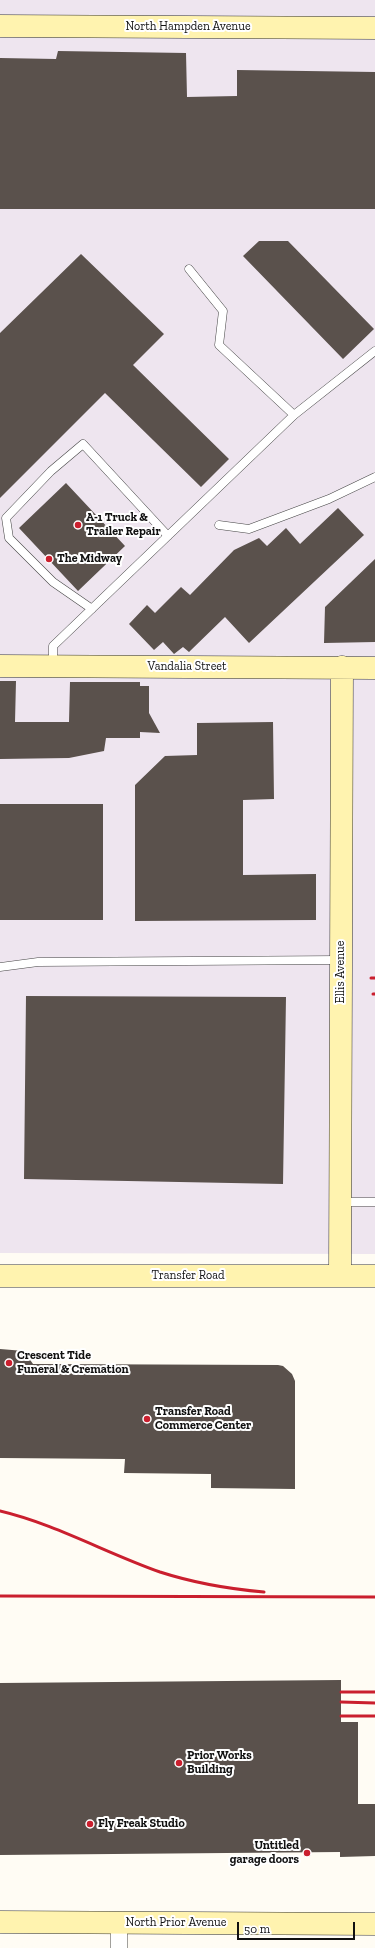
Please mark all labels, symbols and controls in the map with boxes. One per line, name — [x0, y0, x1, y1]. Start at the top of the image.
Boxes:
street label: North Hampden Avenue — [125, 20, 251, 34]
place label: A-1 Truck & Trailer Repair — [86, 511, 161, 539]
marker: A-1 Truck & Trailer Repair — [73, 520, 83, 530]
place label: The Midway — [57, 552, 122, 566]
marker: The Midway — [44, 554, 54, 564]
street label: Vandalia Street — [148, 660, 226, 674]
street label: Ellis Avenue — [334, 941, 348, 1003]
street label: Transfer Road — [151, 1269, 225, 1283]
place label: Crescent Tide Funeral & Cremation — [17, 1349, 129, 1377]
marker: Crescent Tide Funeral & Cremation — [4, 1358, 14, 1368]
place label: Transfer Road Commerce Center — [155, 1405, 251, 1433]
marker: Transfer Road Commerce Center — [142, 1414, 152, 1424]
place label: Prior Works Building — [187, 1749, 252, 1777]
marker: Prior Works Building — [174, 1758, 184, 1768]
place label: Fly Freak Studio — [98, 1817, 185, 1831]
marker: Fly Freak Studio — [85, 1819, 95, 1829]
place label: Untitled garage doors — [230, 1839, 299, 1867]
marker: Untitled garage doors — [302, 1848, 312, 1858]
scale bar — [239, 1914, 357, 1940]
street label: North Prior Avenue — [126, 1916, 226, 1930]
text: 50 m — [244, 1922, 270, 1936]

